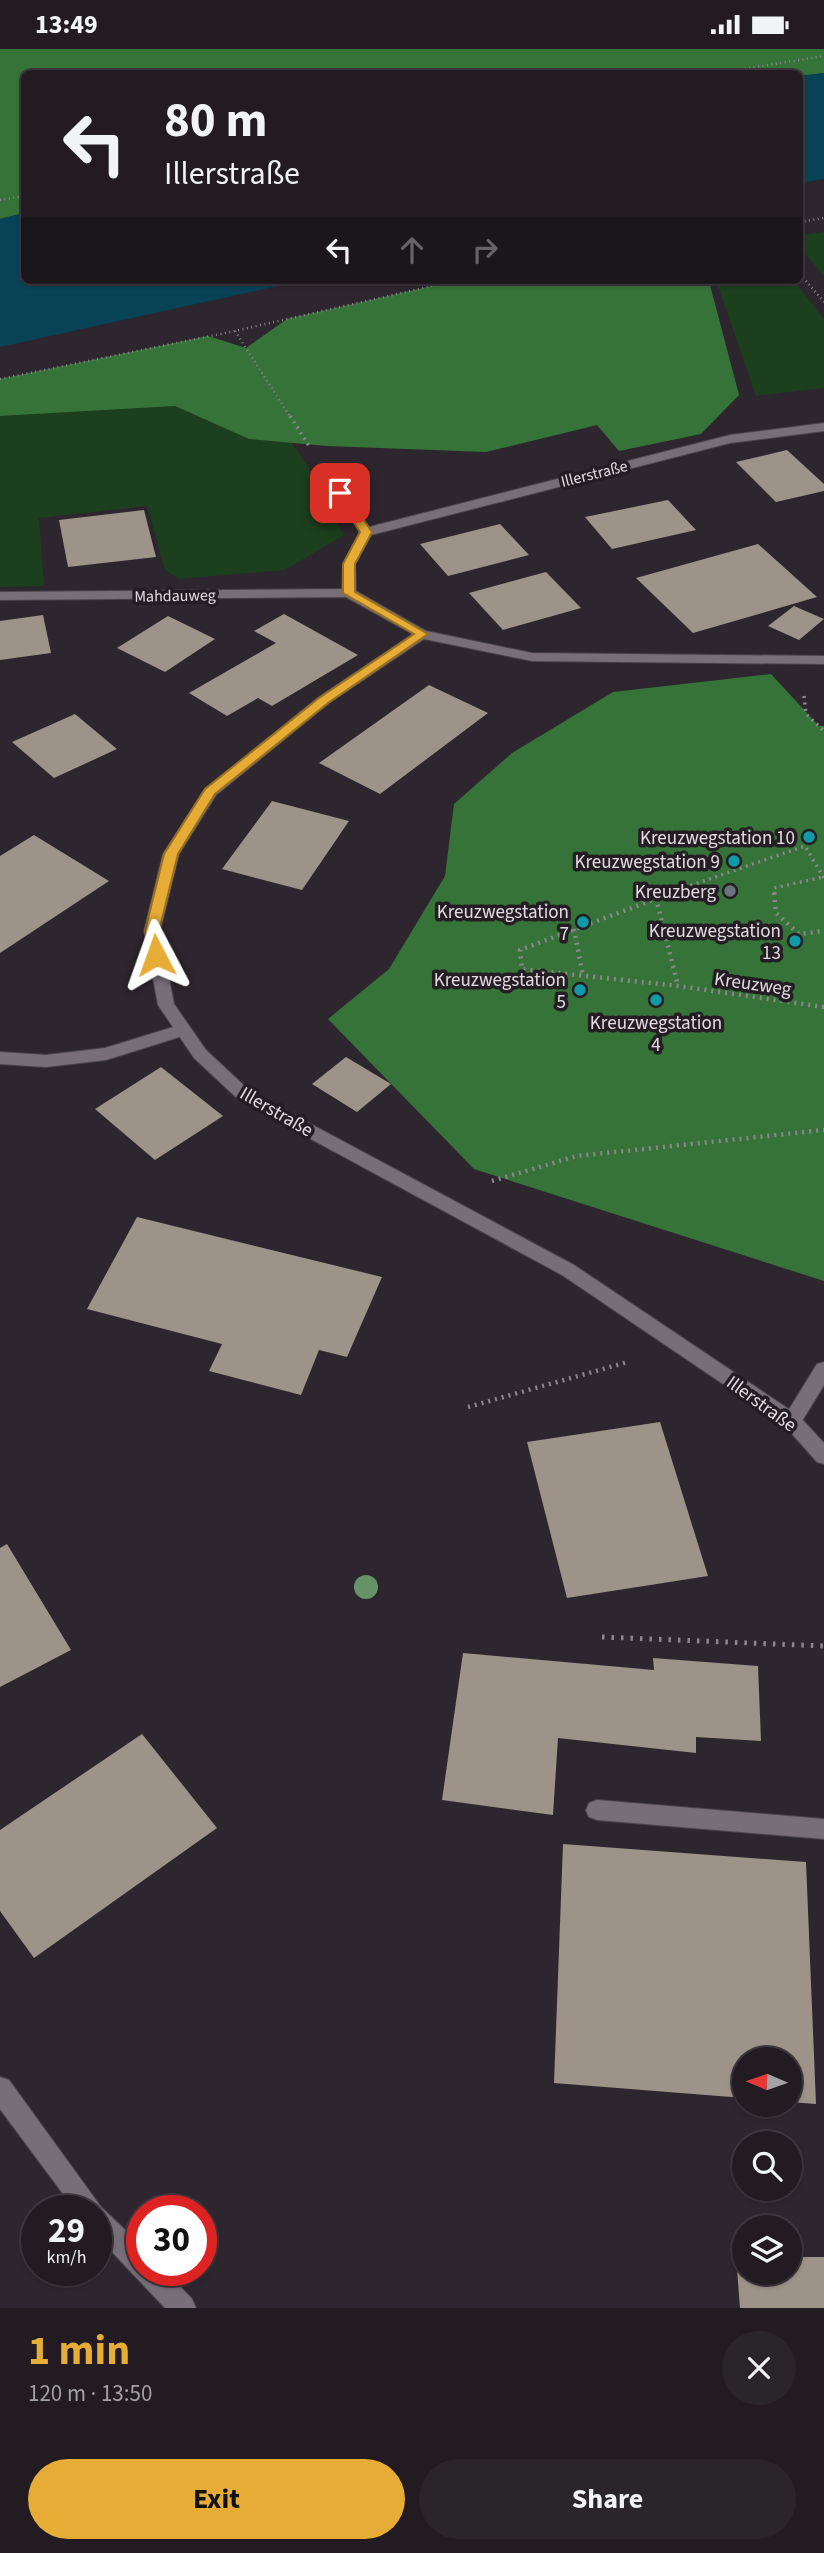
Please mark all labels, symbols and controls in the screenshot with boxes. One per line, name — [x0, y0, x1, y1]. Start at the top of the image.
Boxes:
text: 13:49 — [35, 6, 98, 43]
text: 80 m — [164, 86, 268, 156]
icon: left — [49, 98, 140, 189]
text: Illerstraße — [164, 151, 300, 197]
icon: left — [320, 231, 358, 269]
icon: ahead — [393, 231, 431, 269]
icon: right — [466, 231, 504, 269]
street label: Illerstraße — [559, 455, 630, 493]
pin — [310, 463, 370, 523]
icon: arrive — [321, 474, 359, 512]
street label: Mahdauweg — [134, 584, 216, 608]
place label: Kreuzwegstation 10 — [640, 825, 795, 852]
marker: Kreuzwegstation 10 — [801, 829, 817, 845]
place label: Kreuzwegstation 9 — [574, 849, 720, 876]
marker: Kreuzwegstation 9 — [726, 853, 742, 869]
place label: Kreuzberg — [635, 879, 716, 906]
marker: Kreuzberg — [722, 883, 738, 899]
place label: Kreuzwegstation 7 — [437, 899, 569, 948]
marker: Kreuzwegstation 7 — [575, 914, 591, 930]
position arrow — [119, 918, 193, 992]
place label: Kreuzwegstation 13 — [649, 918, 781, 967]
marker: Kreuzwegstation 13 — [787, 933, 803, 949]
street label: Kreuzweg — [712, 966, 794, 1003]
place label: Kreuzwegstation 5 — [434, 967, 566, 1016]
marker: Kreuzwegstation 5 — [572, 982, 588, 998]
marker: Kreuzwegstation 4 — [648, 992, 664, 1008]
place label: Kreuzwegstation 4 — [590, 1010, 722, 1059]
street label: Illerstraße — [235, 1080, 318, 1144]
street label: Illerstraße — [721, 1370, 802, 1439]
north arrow — [732, 2047, 802, 2117]
map controls — [732, 2047, 802, 2285]
button: search — [732, 2131, 802, 2201]
speed limit sign: 30 — [126, 2195, 217, 2286]
text: 29 — [48, 2206, 85, 2256]
button: layers — [732, 2215, 802, 2285]
text: km/h — [47, 2245, 86, 2270]
text: 1 min — [28, 2321, 130, 2381]
button: close — [722, 2331, 796, 2405]
text: 120 m · 13:50 — [28, 2377, 152, 2410]
button: Exit — [28, 2459, 405, 2539]
button: Share — [419, 2459, 796, 2539]

